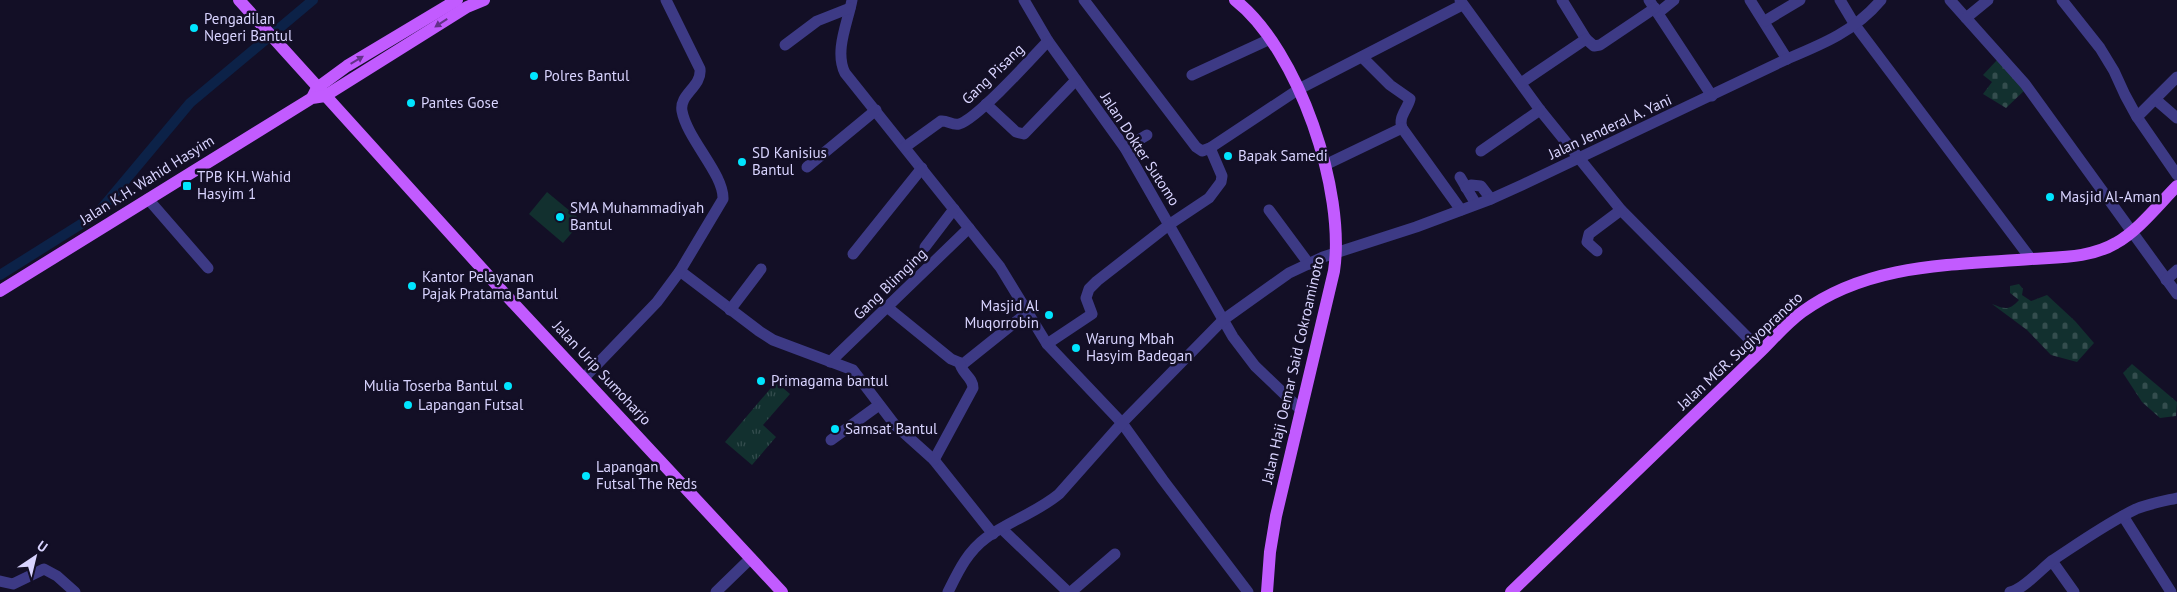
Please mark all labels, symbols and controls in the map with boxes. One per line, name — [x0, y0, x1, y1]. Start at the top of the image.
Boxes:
place label: Pengadilan Negeri Bantul — [204, 9, 293, 45]
one-way arrow — [435, 19, 448, 28]
marker: Pengadilan Negeri Bantul — [188, 22, 200, 34]
street label: Gang Pisang — [958, 39, 1028, 108]
one-way arrow — [351, 56, 364, 65]
place label: Polres Bantul — [544, 66, 630, 85]
marker: Polres Bantul — [528, 70, 540, 82]
street label: Jalan Dokter Sutomo — [1096, 87, 1184, 209]
street label: Jalan Jenderal A. Yani — [1544, 90, 1674, 164]
place label: Pantes Gose — [421, 93, 499, 112]
marker: Pantes Gose — [405, 97, 417, 109]
street label: Jalan K.H. Wahid Hasyim — [75, 131, 217, 229]
place label: SD Kanisius Bantul — [752, 143, 827, 179]
place label: Bapak Samedi — [1238, 146, 1328, 165]
marker: Bapak Samedi — [1222, 150, 1234, 162]
marker: SD Kanisius Bantul — [736, 156, 748, 168]
place label: TPB KH. Wahid Hasyim 1 — [197, 167, 291, 203]
marker: TPB KH. Wahid Hasyim 1 — [181, 180, 193, 192]
place label: Masjid Al-Aman — [2060, 187, 2160, 206]
marker: Masjid Al-Aman — [2044, 191, 2056, 203]
place label: SMA Muhammadiyah Bantul — [570, 198, 704, 234]
marker: SMA Muhammadiyah Bantul — [554, 211, 566, 223]
street label: Gang Blimging — [849, 244, 930, 323]
street label: Jalan Haji Oemar Said Cokroaminoto — [1257, 254, 1328, 486]
place label: Kantor Pelayanan Pajak Pratama Bantul — [422, 267, 559, 303]
marker: Kantor Pelayanan Pajak Pratama Bantul — [406, 280, 418, 292]
street label: Jalan MGR. Sugiyopranoto — [1672, 288, 1806, 414]
place label: Masjid Al Muqorrobin — [964, 296, 1040, 332]
marker: Masjid Al Muqorrobin — [1043, 309, 1055, 321]
street label: Jalan Urip Sumoharjo — [548, 316, 656, 429]
place label: Warung Mbah Hasyim Badegan — [1086, 329, 1192, 365]
marker: Warung Mbah Hasyim Badegan — [1070, 342, 1082, 354]
place label: Primagama bantul — [771, 371, 889, 390]
marker: Primagama bantul — [755, 375, 767, 387]
place label: Mulia Toserba Bantul — [364, 376, 499, 395]
marker: Mulia Toserba Bantul — [502, 380, 514, 392]
place label: Lapangan Futsal — [418, 395, 524, 414]
marker: Lapangan Futsal — [402, 399, 414, 411]
place label: Samsat Bantul — [845, 419, 938, 438]
marker: Samsat Bantul — [829, 423, 841, 435]
place label: Lapangan Futsal The Reds — [596, 457, 697, 493]
marker: Lapangan Futsal The Reds — [580, 470, 592, 482]
north arrow — [10, 532, 60, 582]
text: U — [34, 536, 51, 556]

